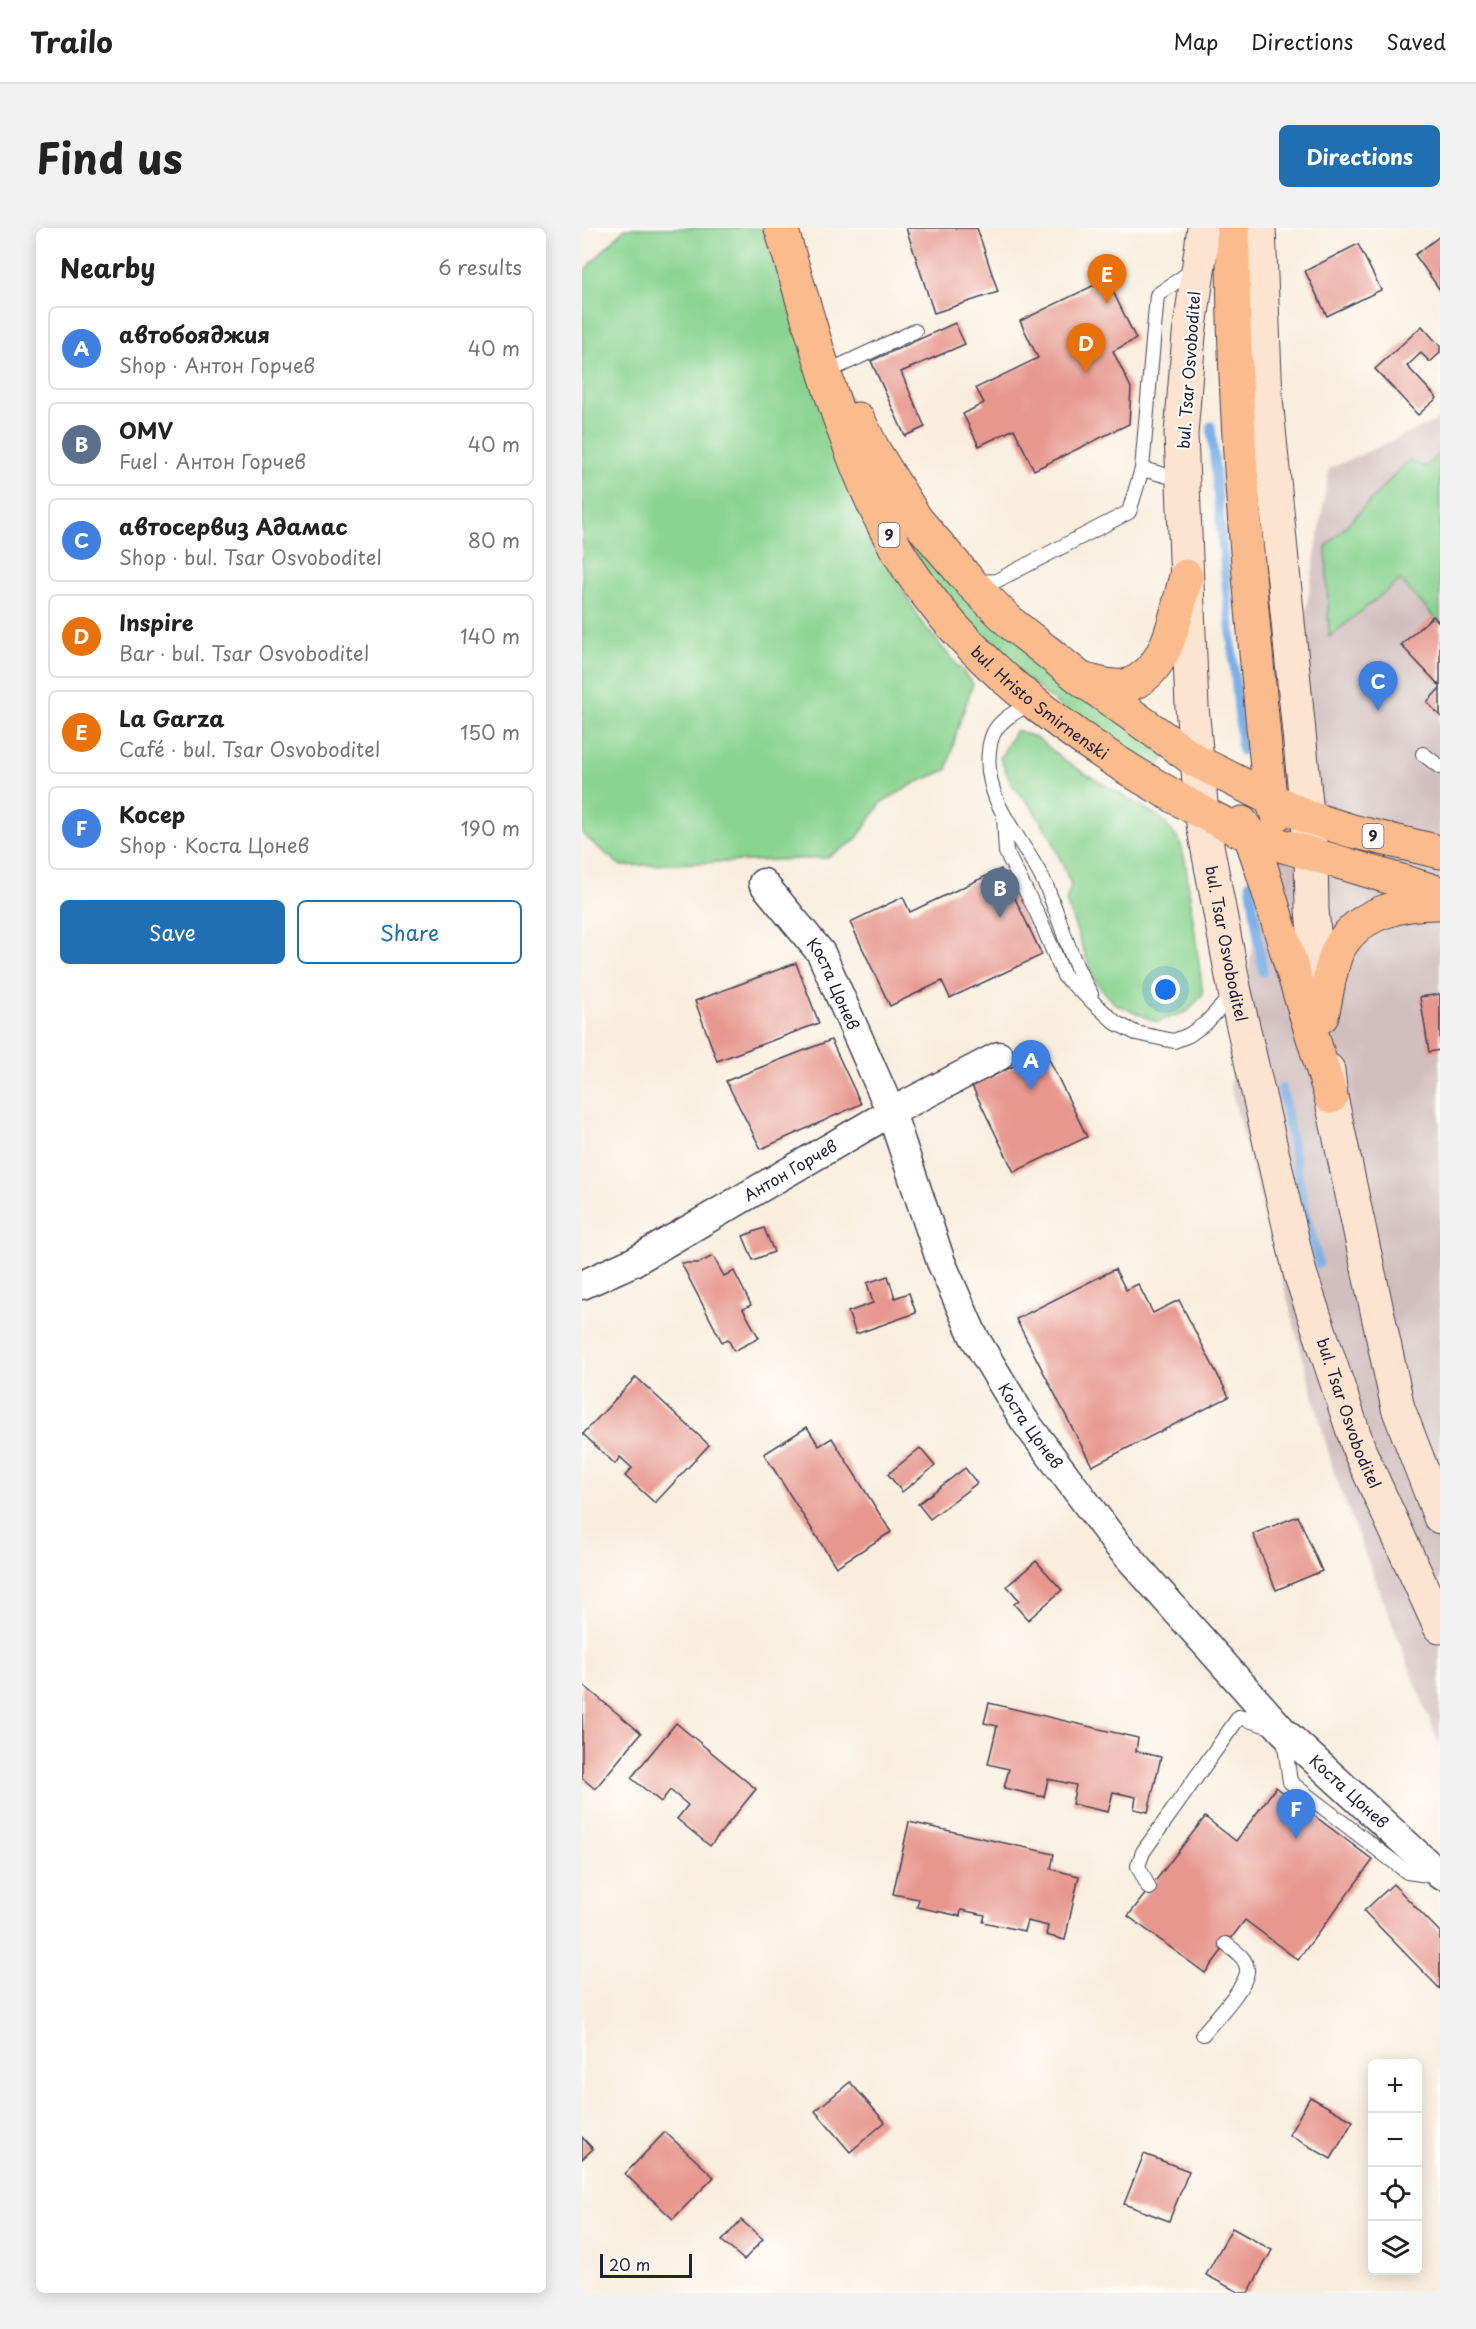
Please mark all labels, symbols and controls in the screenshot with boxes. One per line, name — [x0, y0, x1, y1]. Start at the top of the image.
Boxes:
text: Trailo — [30, 20, 113, 63]
text: Map — [1173, 25, 1218, 57]
text: Directions — [1251, 25, 1353, 57]
text: Saved — [1386, 25, 1446, 57]
text: Find us — [36, 125, 183, 188]
button: Directions — [1279, 125, 1440, 187]
text: Nearby — [60, 248, 155, 287]
text: 6 results — [438, 252, 522, 282]
pin: E — [1088, 254, 1126, 304]
street label: bul. Tsar Osvoboditel — [1171, 290, 1205, 449]
text: автобояджия — [119, 317, 270, 350]
pin: D — [1066, 324, 1106, 373]
text: A — [74, 333, 89, 363]
text: 40 m — [468, 333, 520, 363]
text: Shop · Антон Горчев — [119, 350, 315, 380]
text: OMV — [119, 413, 173, 446]
text: B — [75, 429, 88, 459]
text: 40 m — [468, 429, 520, 459]
text: Fuel · Антон Горчев — [119, 446, 306, 476]
text: автосервиз Адамас — [119, 509, 348, 542]
road number: 9 — [878, 523, 900, 547]
text: C — [74, 525, 89, 555]
text: 80 m — [468, 525, 520, 555]
text: Shop · bul. Tsar Osvoboditel — [119, 542, 382, 572]
text: Inspire — [119, 605, 194, 638]
text: D — [74, 621, 89, 651]
text: 140 m — [460, 621, 520, 651]
text: Bar · bul. Tsar Osvoboditel — [119, 638, 369, 668]
street label: bul. Hristo Smirnenski — [966, 640, 1114, 765]
pin: C — [1358, 662, 1398, 711]
text: La Garza — [119, 701, 225, 734]
text: E — [75, 717, 88, 747]
text: 150 m — [460, 717, 520, 747]
text: Café · bul. Tsar Osvoboditel — [119, 734, 380, 764]
text: Косер — [119, 797, 185, 830]
text: F — [76, 813, 87, 843]
text: 190 m — [461, 813, 520, 843]
road number: 9 — [1362, 824, 1384, 848]
text: Shop · Коста Цонев — [119, 830, 309, 860]
street label: bul. Tsar Osvoboditel — [1200, 864, 1254, 1024]
pin: B — [980, 868, 1020, 918]
button: Save — [60, 900, 285, 964]
button: Share — [297, 900, 522, 964]
street label: Коста Цонев — [802, 932, 866, 1033]
your location — [1151, 975, 1180, 1004]
pin: A — [1012, 1040, 1050, 1090]
street label: Антон Горчев — [739, 1133, 841, 1206]
street label: bul. Tsar Osvoboditel — [1312, 1335, 1388, 1492]
street label: Коста Цонев — [993, 1378, 1069, 1473]
street label: Коста Цонев — [1305, 1748, 1394, 1833]
pin: F — [1276, 1790, 1316, 1839]
map controls — [1368, 2059, 1422, 2275]
button: + — [1368, 2059, 1422, 2113]
button: − — [1368, 2113, 1422, 2167]
button: locate — [1368, 2167, 1422, 2221]
button: layers — [1368, 2221, 1422, 2275]
scale bar — [600, 2251, 692, 2278]
text: 20 m — [609, 2252, 650, 2276]

